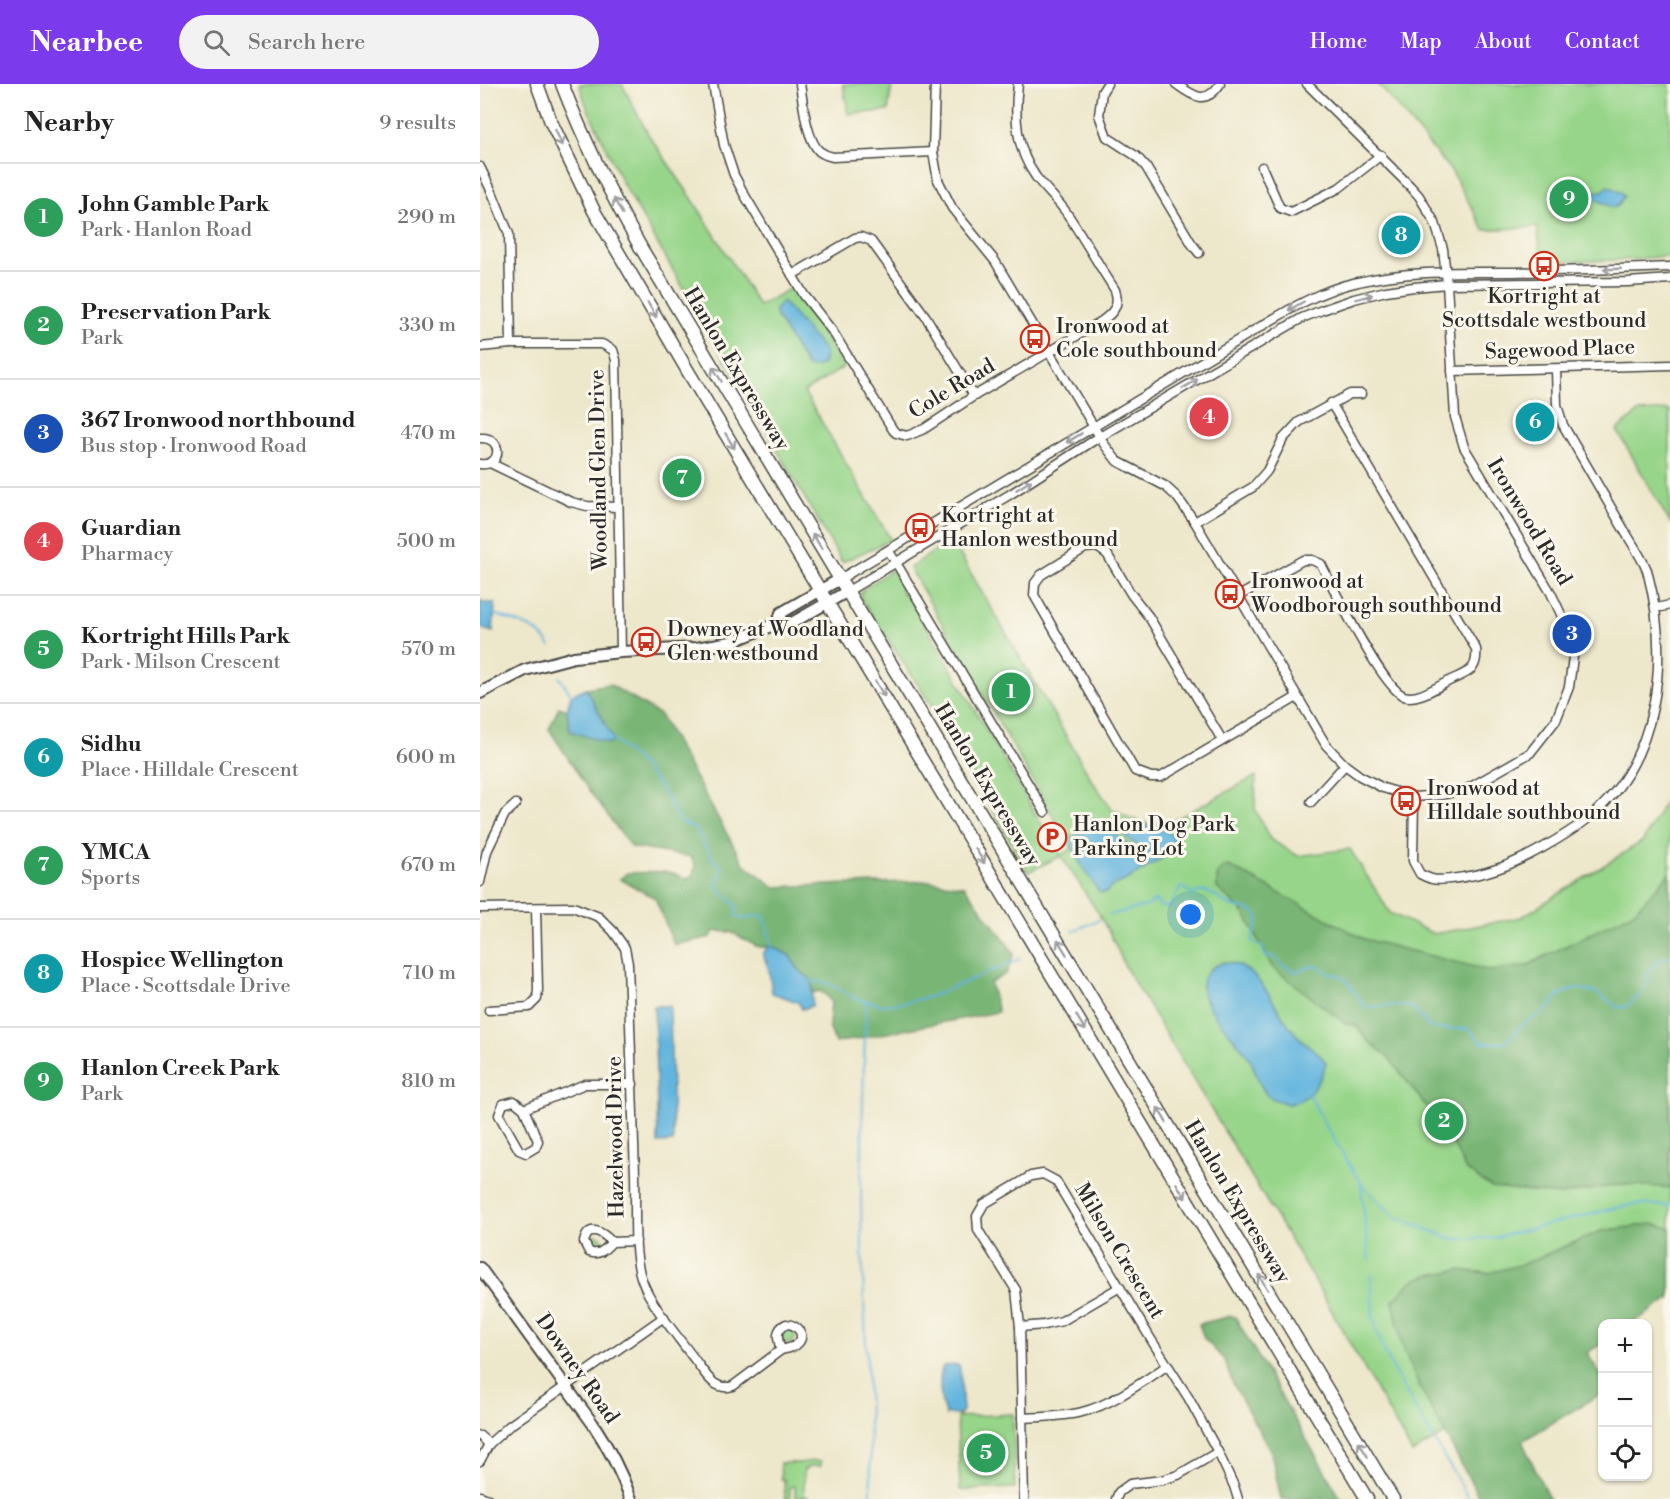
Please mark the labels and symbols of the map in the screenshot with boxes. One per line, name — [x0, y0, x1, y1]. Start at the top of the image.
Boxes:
one-way arrow — [554, 129, 565, 147]
pin: 9 — [1550, 176, 1588, 222]
one-way arrow — [612, 198, 624, 215]
pin: 8 — [1382, 212, 1420, 258]
bus stop icon: Kortright at Scottsdale westbound — [1528, 250, 1560, 282]
one-way arrow — [1602, 264, 1622, 275]
street label: Hanlon Expressway — [677, 283, 795, 456]
place label: Kortright at Scottsdale westbound — [1442, 284, 1646, 334]
one-way arrow — [1354, 290, 1373, 302]
one-way arrow — [1288, 300, 1305, 312]
one-way arrow — [646, 301, 658, 318]
place label: Ironwood at Cole southbound — [1056, 314, 1217, 364]
bus stop icon: Ironwood at Cole southbound — [1019, 323, 1051, 355]
street label: Sagewood Place — [1484, 334, 1636, 366]
street label: Cole Road — [904, 353, 1000, 425]
one-way arrow — [710, 366, 722, 383]
street label: Woodland Glen Drive — [584, 369, 614, 572]
one-way arrow — [1181, 377, 1198, 389]
pin: 4 — [1190, 394, 1228, 440]
pin: 6 — [1516, 400, 1554, 444]
one-way arrow — [724, 432, 736, 449]
one-way arrow — [1066, 432, 1083, 444]
street label: Ironwood Road — [1481, 454, 1577, 590]
pin: 7 — [662, 456, 702, 500]
one-way arrow — [1015, 479, 1032, 491]
place label: Kortright at Hanlon westbound — [941, 503, 1118, 553]
bus stop icon: Kortright at Hanlon westbound — [904, 512, 936, 544]
one-way arrow — [811, 533, 823, 550]
place label: Ironwood at Woodborough southbound — [1250, 569, 1502, 619]
bus stop icon: Ironwood at Woodborough southbound — [1214, 578, 1246, 610]
pin: 3 — [1552, 612, 1592, 656]
place label: Downey at Woodland Glen westbound — [667, 617, 864, 667]
bus stop icon: Downey at Woodland Glen westbound — [630, 626, 662, 658]
pin: 1 — [992, 670, 1030, 714]
one-way arrow — [874, 680, 886, 697]
street label: Hanlon Expressway — [928, 699, 1046, 872]
place label: Ironwood at Hilldale southbound — [1427, 776, 1620, 826]
bus stop icon: Ironwood at Hilldale southbound — [1390, 785, 1422, 817]
place label: Hanlon Dog Park Parking Lot — [1073, 812, 1236, 862]
parking icon: Hanlon Dog Park Parking Lot — [1036, 821, 1068, 853]
one-way arrow — [975, 847, 987, 864]
your location — [1176, 900, 1205, 929]
one-way arrow — [1055, 939, 1067, 956]
one-way arrow — [1075, 1014, 1087, 1031]
street label: Hazelwood Drive — [602, 1056, 630, 1218]
pin: 2 — [1424, 1098, 1464, 1144]
one-way arrow — [1156, 1107, 1168, 1124]
street label: Hanlon Expressway — [1178, 1116, 1296, 1289]
street label: Milson Crescent — [1068, 1178, 1170, 1324]
one-way arrow — [1176, 1182, 1188, 1199]
one-way arrow — [1256, 1274, 1268, 1291]
street label: Downey Road — [530, 1309, 625, 1429]
pin: 5 — [966, 1430, 1006, 1476]
one-way arrow — [1357, 1441, 1369, 1458]

